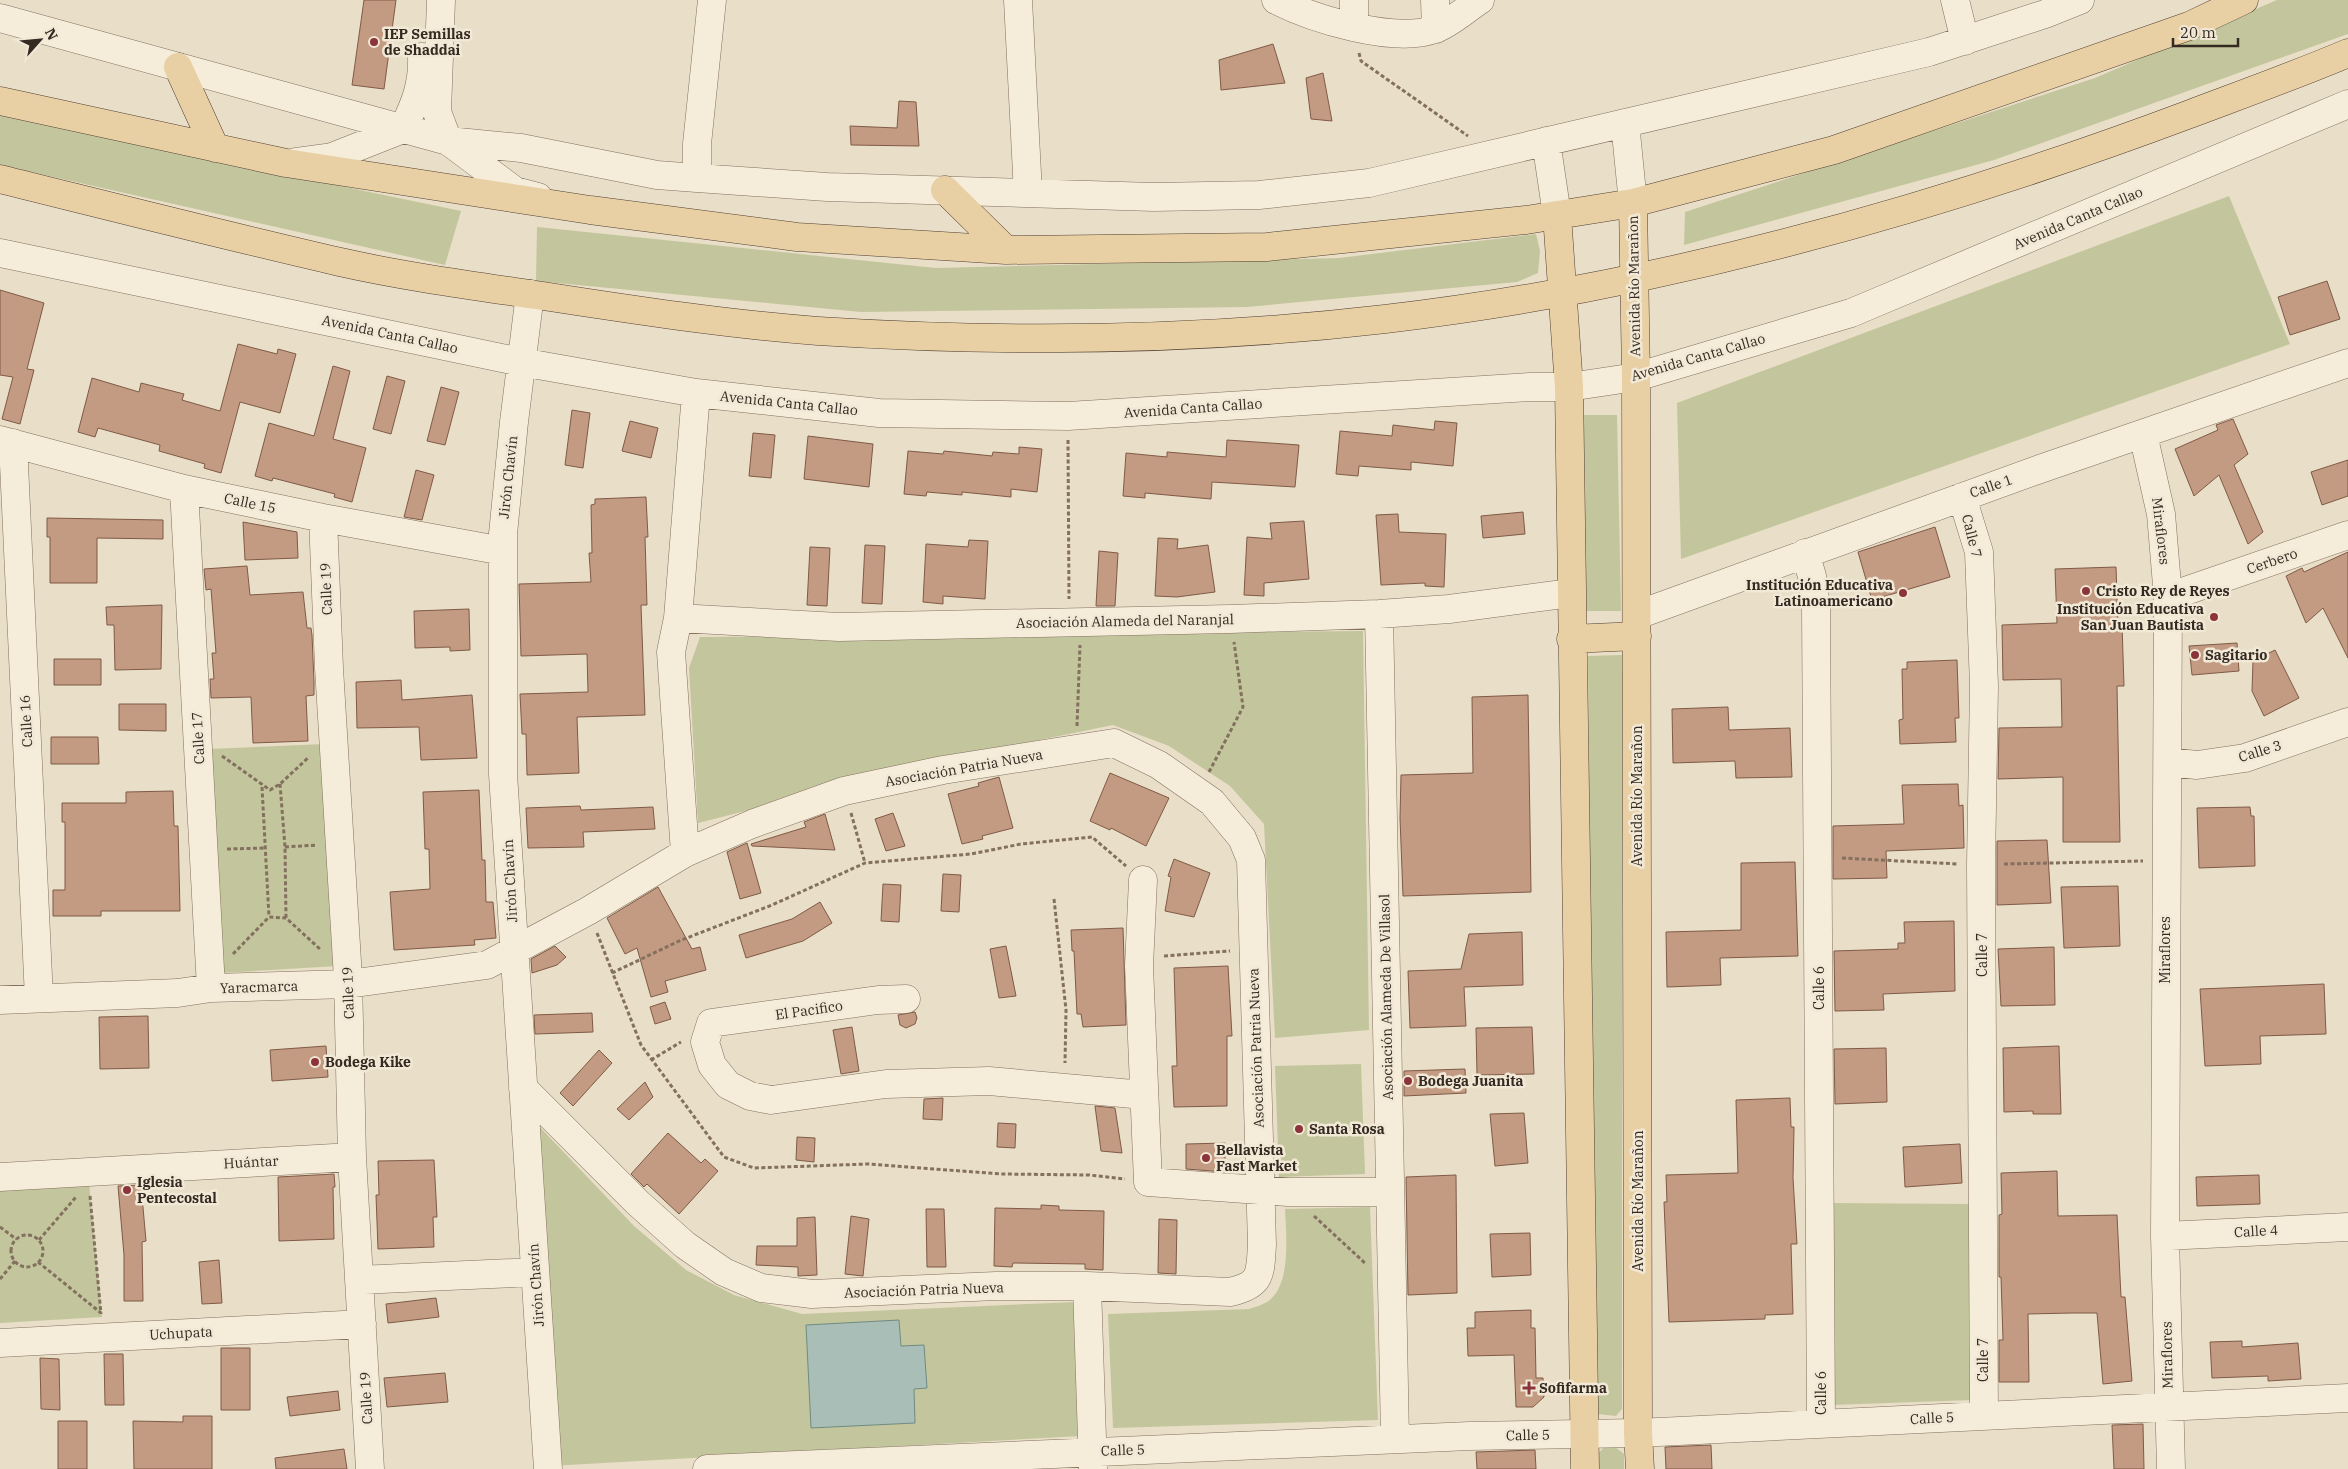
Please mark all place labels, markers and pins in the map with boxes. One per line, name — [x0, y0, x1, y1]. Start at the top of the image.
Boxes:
place label: IEP Semillas de Shaddai — [384, 25, 471, 59]
marker: IEP Semillas de Shaddai — [368, 36, 380, 48]
place label: Institución Educativa Latinoamericano — [1746, 576, 1893, 610]
place label: Cristo Rey de Reyes — [2096, 582, 2230, 600]
marker: Cristo Rey de Reyes — [2080, 585, 2092, 597]
marker: Institución Educativa Latinoamericano — [1897, 587, 1909, 599]
place label: Institución Educativa San Juan Bautista — [2057, 600, 2204, 634]
marker: Institución Educativa San Juan Bautista — [2208, 611, 2220, 623]
place label: Sagitario — [2205, 646, 2268, 664]
marker: Sagitario — [2189, 649, 2201, 661]
place label: Bodega Kike — [325, 1053, 411, 1071]
marker: Bodega Kike — [309, 1056, 321, 1068]
place label: Bodega Juanita — [1418, 1072, 1524, 1090]
marker: Bodega Juanita — [1402, 1075, 1414, 1087]
place label: Santa Rosa — [1309, 1120, 1385, 1138]
marker: Santa Rosa — [1293, 1123, 1305, 1135]
place label: Bellavista Fast Market — [1216, 1141, 1297, 1175]
marker: Bellavista Fast Market — [1200, 1152, 1212, 1164]
place label: Iglesia Pentecostal — [137, 1173, 217, 1207]
marker: Iglesia Pentecostal — [121, 1184, 133, 1196]
place label: Sofifarma — [1539, 1379, 1607, 1397]
marker: Sofifarma — [1523, 1382, 1535, 1394]

